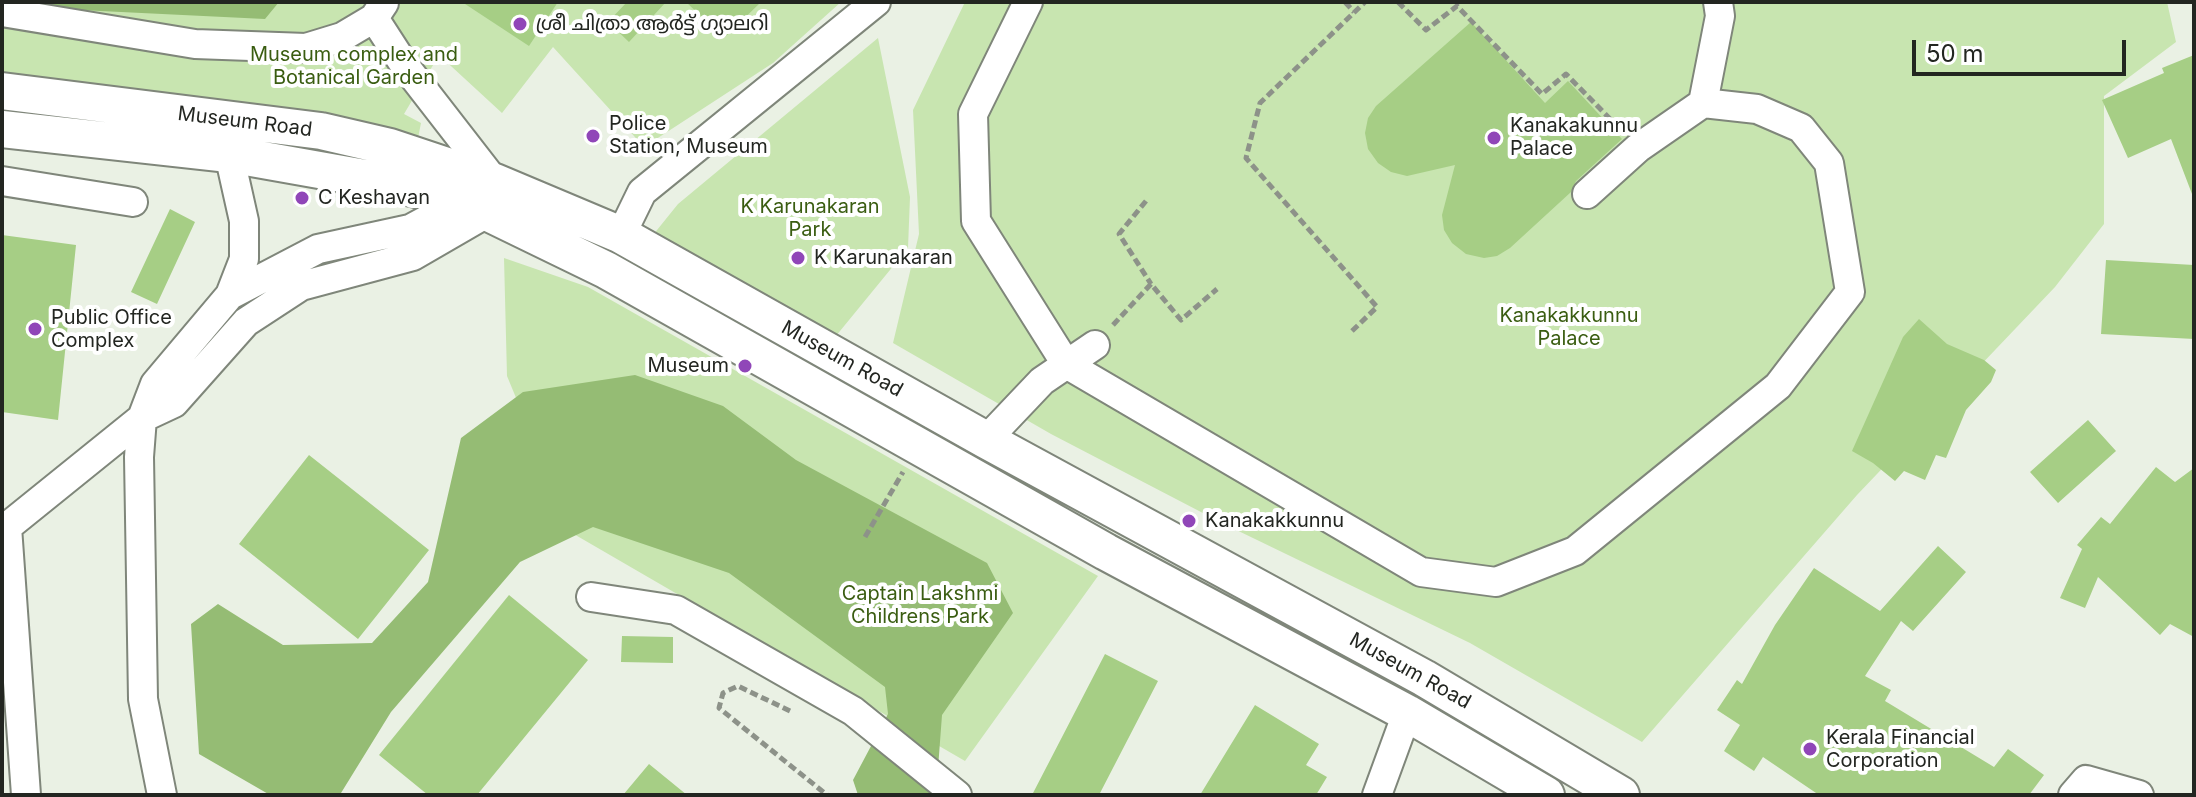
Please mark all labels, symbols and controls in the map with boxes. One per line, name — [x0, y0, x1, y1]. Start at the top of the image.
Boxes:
place label: ശ്രീ ചിത്രാ ആർട്ട് ഗ്യാലറി — [536, 12, 769, 36]
marker: ശ്രീ ചിത്രാ ആർട്ട് ഗ്യാലറി — [511, 15, 529, 33]
scale bar — [1916, 24, 2130, 74]
text: 50 m — [1926, 39, 1984, 68]
park label: Museum complex and Botanical Garden — [250, 43, 458, 90]
street label: Museum Road — [176, 102, 314, 142]
place label: Police Station, Museum — [609, 112, 768, 159]
place label: Kanakakunnu Palace — [1510, 114, 1638, 161]
marker: Police Station, Museum — [584, 127, 602, 145]
marker: Kanakakunnu Palace — [1485, 129, 1503, 147]
place label: C Keshavan — [318, 186, 430, 210]
marker: C Keshavan — [293, 189, 311, 207]
park label: K Karunakaran Park — [741, 195, 879, 242]
place label: K Karunakaran — [814, 246, 953, 270]
marker: K Karunakaran — [789, 249, 807, 267]
park label: Kanakakkunnu Palace — [1499, 304, 1639, 351]
place label: Public Office Complex — [51, 306, 172, 353]
street label: Museum Road — [777, 316, 907, 402]
marker: Public Office Complex — [26, 320, 44, 338]
place label: Museum — [648, 354, 729, 378]
marker: Museum — [736, 357, 754, 375]
place label: Kanakakkunnu — [1205, 509, 1344, 533]
marker: Kanakakkunnu — [1180, 512, 1198, 530]
park label: Captain Lakshmi Childrens Park — [842, 582, 998, 629]
street label: Museum Road — [1345, 628, 1475, 714]
place label: Kerala Financial Corporation — [1826, 726, 1975, 773]
marker: Kerala Financial Corporation — [1801, 740, 1819, 758]

